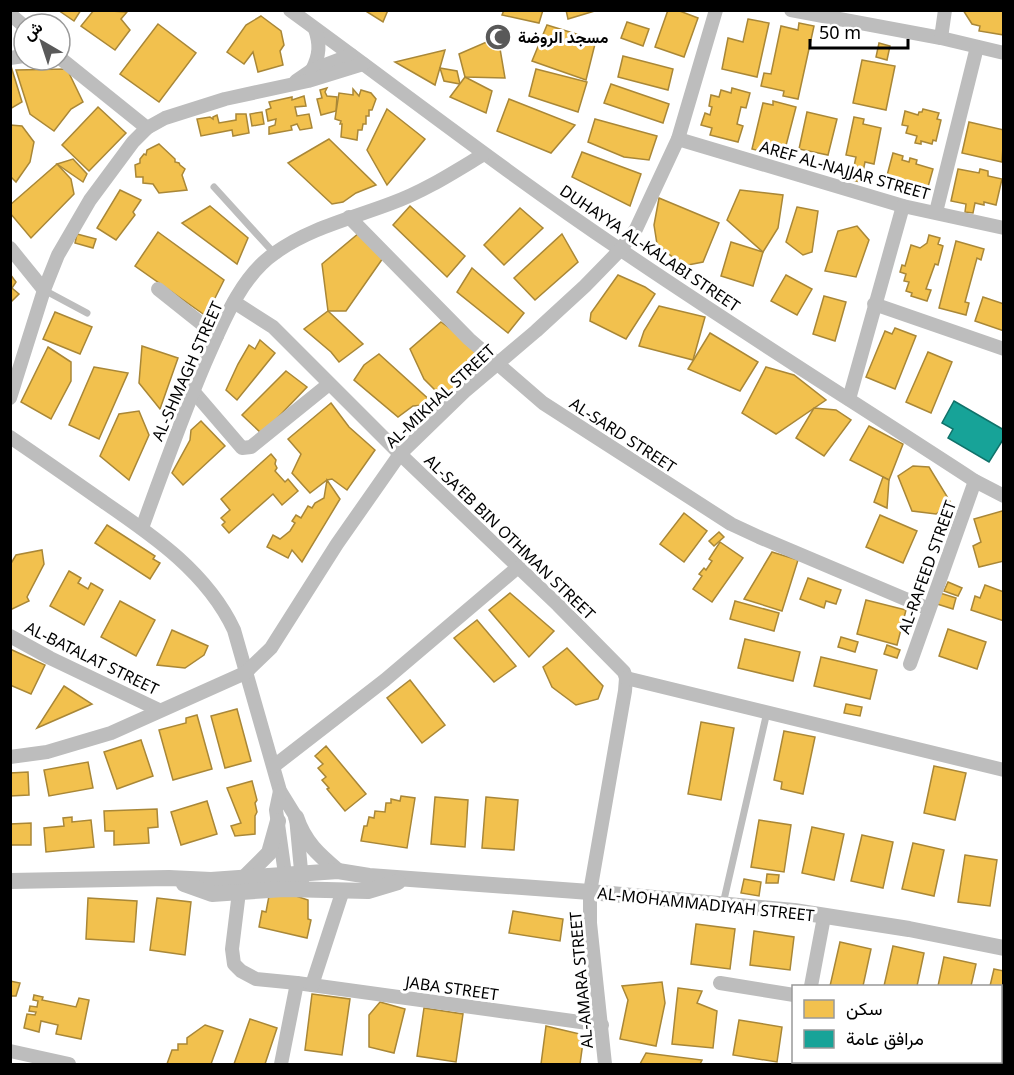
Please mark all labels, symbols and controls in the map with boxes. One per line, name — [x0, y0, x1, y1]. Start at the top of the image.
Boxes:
north arrow — [12, 12, 72, 72]
scale bar — [810, 12, 908, 50]
text: ش — [18, 16, 47, 45]
text: 50 m — [819, 20, 861, 44]
mosque icon: مسجد الروضة — [483, 22, 513, 52]
place label: مسجد الروضة — [518, 26, 609, 48]
street label: AREF AL-NAJJAR STREET — [757, 135, 933, 205]
street label: DUHAYYA AL-KALABI STREET — [556, 179, 744, 317]
street label: AL-SHMAGH STREET — [146, 298, 228, 444]
street label: AL-MIKHAL STREET — [380, 339, 500, 453]
street label: AL-SARD STREET — [565, 392, 681, 478]
street label: AL-SA‘EB BIN OTHMAN STREET — [420, 449, 600, 625]
street label: AL-RAFEED STREET — [893, 497, 961, 637]
street label: AL-BATALAT STREET — [22, 616, 163, 700]
street label: AL-MOHAMMADIYAH STREET — [597, 882, 816, 926]
street label: AL-AMARA STREET — [564, 911, 598, 1049]
street label: JABA STREET — [402, 970, 500, 1005]
legend — [792, 985, 1002, 1063]
text: سكن — [846, 996, 882, 1020]
text: مرافق عامة — [846, 1026, 924, 1050]

